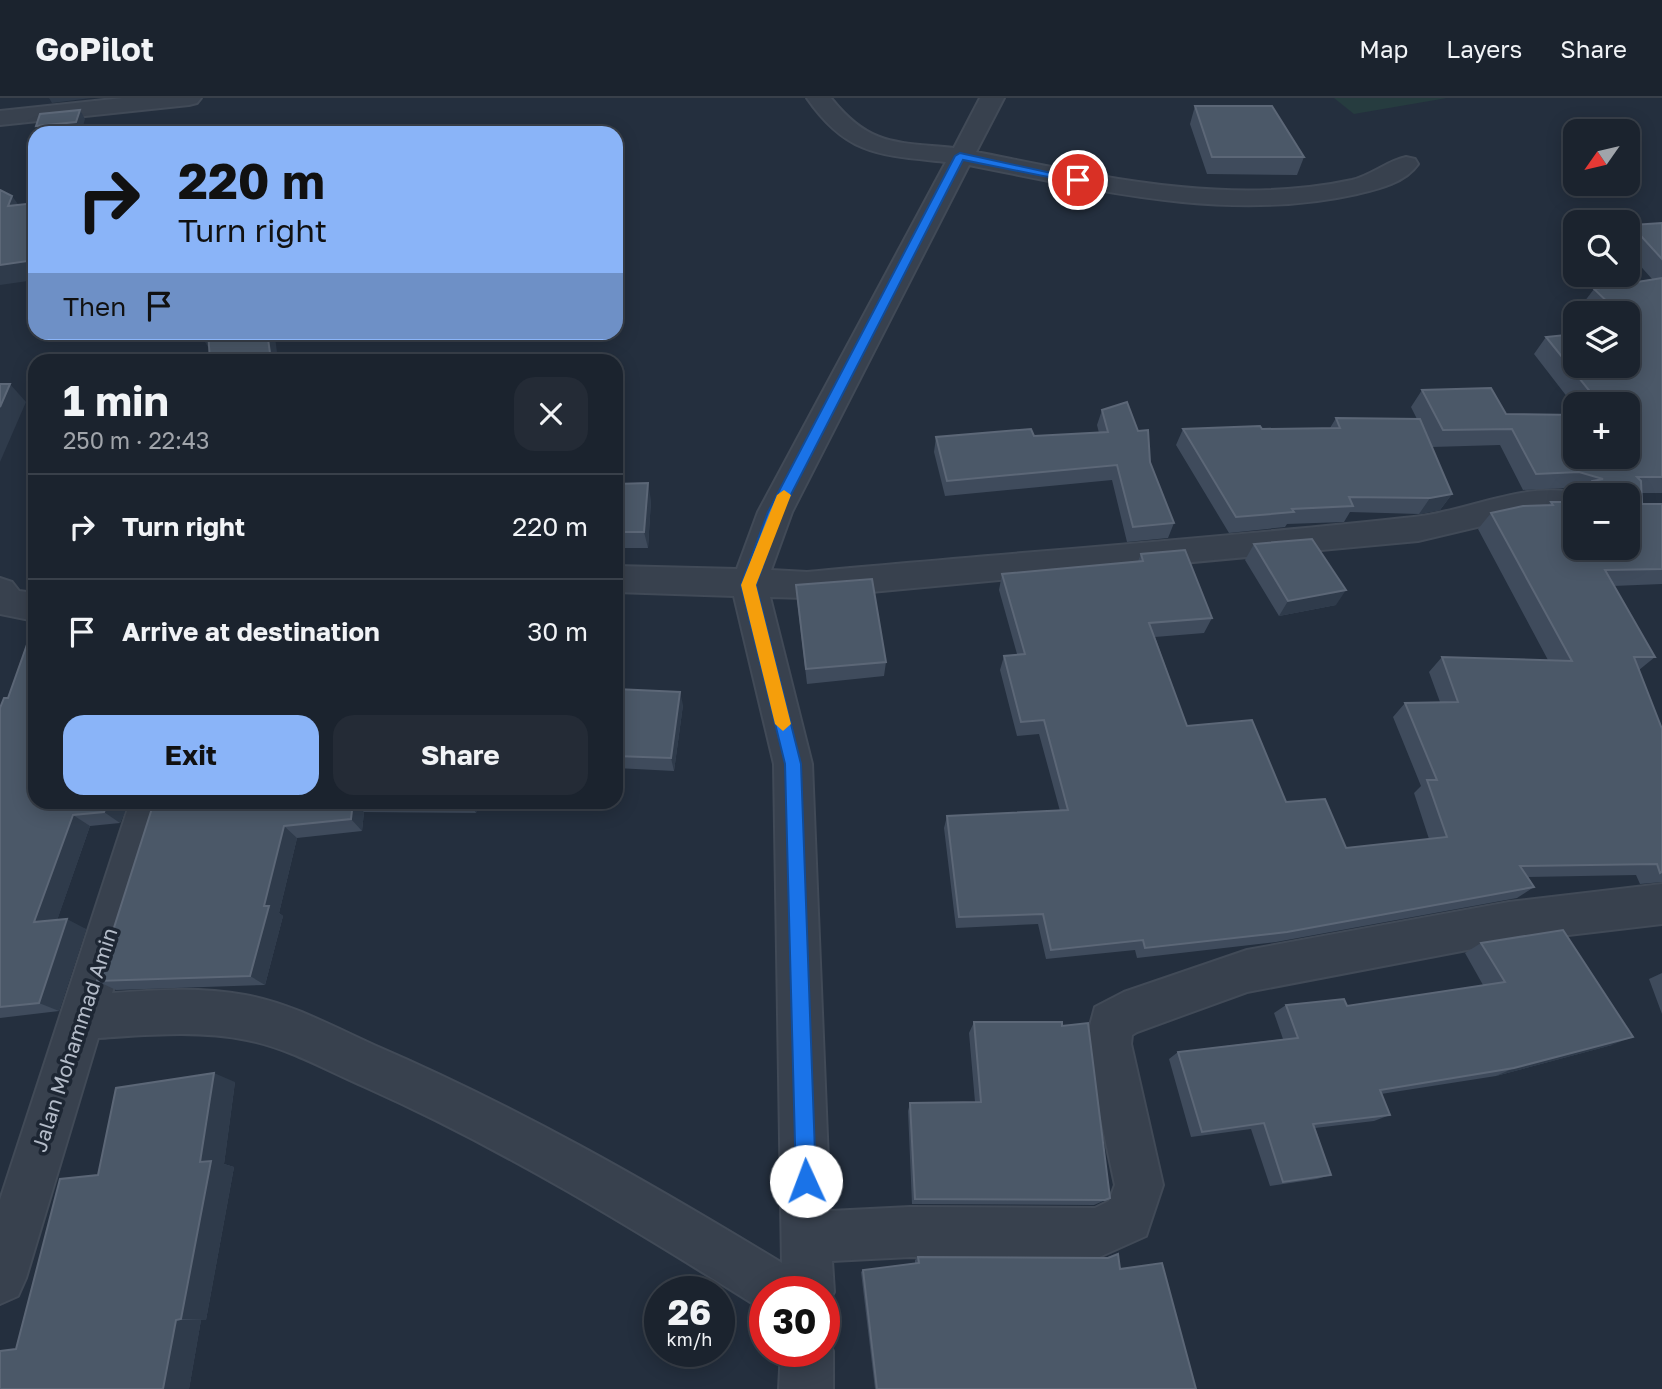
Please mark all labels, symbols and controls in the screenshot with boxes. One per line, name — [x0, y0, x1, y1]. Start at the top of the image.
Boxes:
text: GoPilot — [35, 29, 154, 68]
text: Map — [1359, 34, 1408, 63]
text: Layers — [1446, 34, 1522, 63]
text: Share — [1560, 34, 1627, 63]
north arrow — [1563, 119, 1640, 196]
map controls — [1563, 119, 1640, 560]
pin — [1048, 150, 1108, 210]
text: 220 m — [178, 151, 325, 210]
icon: right — [63, 154, 154, 245]
icon: arrive — [1059, 161, 1097, 199]
button: search — [1563, 210, 1640, 287]
text: Turn right — [178, 211, 327, 249]
icon: arrive — [140, 287, 178, 325]
text: Then — [63, 291, 126, 322]
button: layers — [1563, 301, 1640, 378]
text: 1 min — [63, 375, 169, 425]
button: close — [514, 377, 588, 451]
button: + — [1563, 392, 1640, 469]
text: 250 m · 22:43 — [63, 426, 210, 454]
button: − — [1563, 483, 1640, 560]
icon: right — [63, 508, 101, 546]
text: Turn right — [122, 511, 245, 542]
text: 220 m — [512, 511, 588, 542]
icon: arrive — [63, 613, 101, 651]
text: Arrive at destination — [122, 616, 380, 647]
text: 30 m — [527, 616, 588, 647]
button: Exit — [63, 715, 319, 795]
button: Share — [333, 715, 588, 795]
street label: Jalan Mohammad Amin — [26, 924, 123, 1155]
position arrow — [769, 1144, 843, 1218]
speed limit sign: 30 — [749, 1276, 840, 1367]
text: 26 — [668, 1291, 711, 1333]
text: km/h — [667, 1328, 712, 1350]

